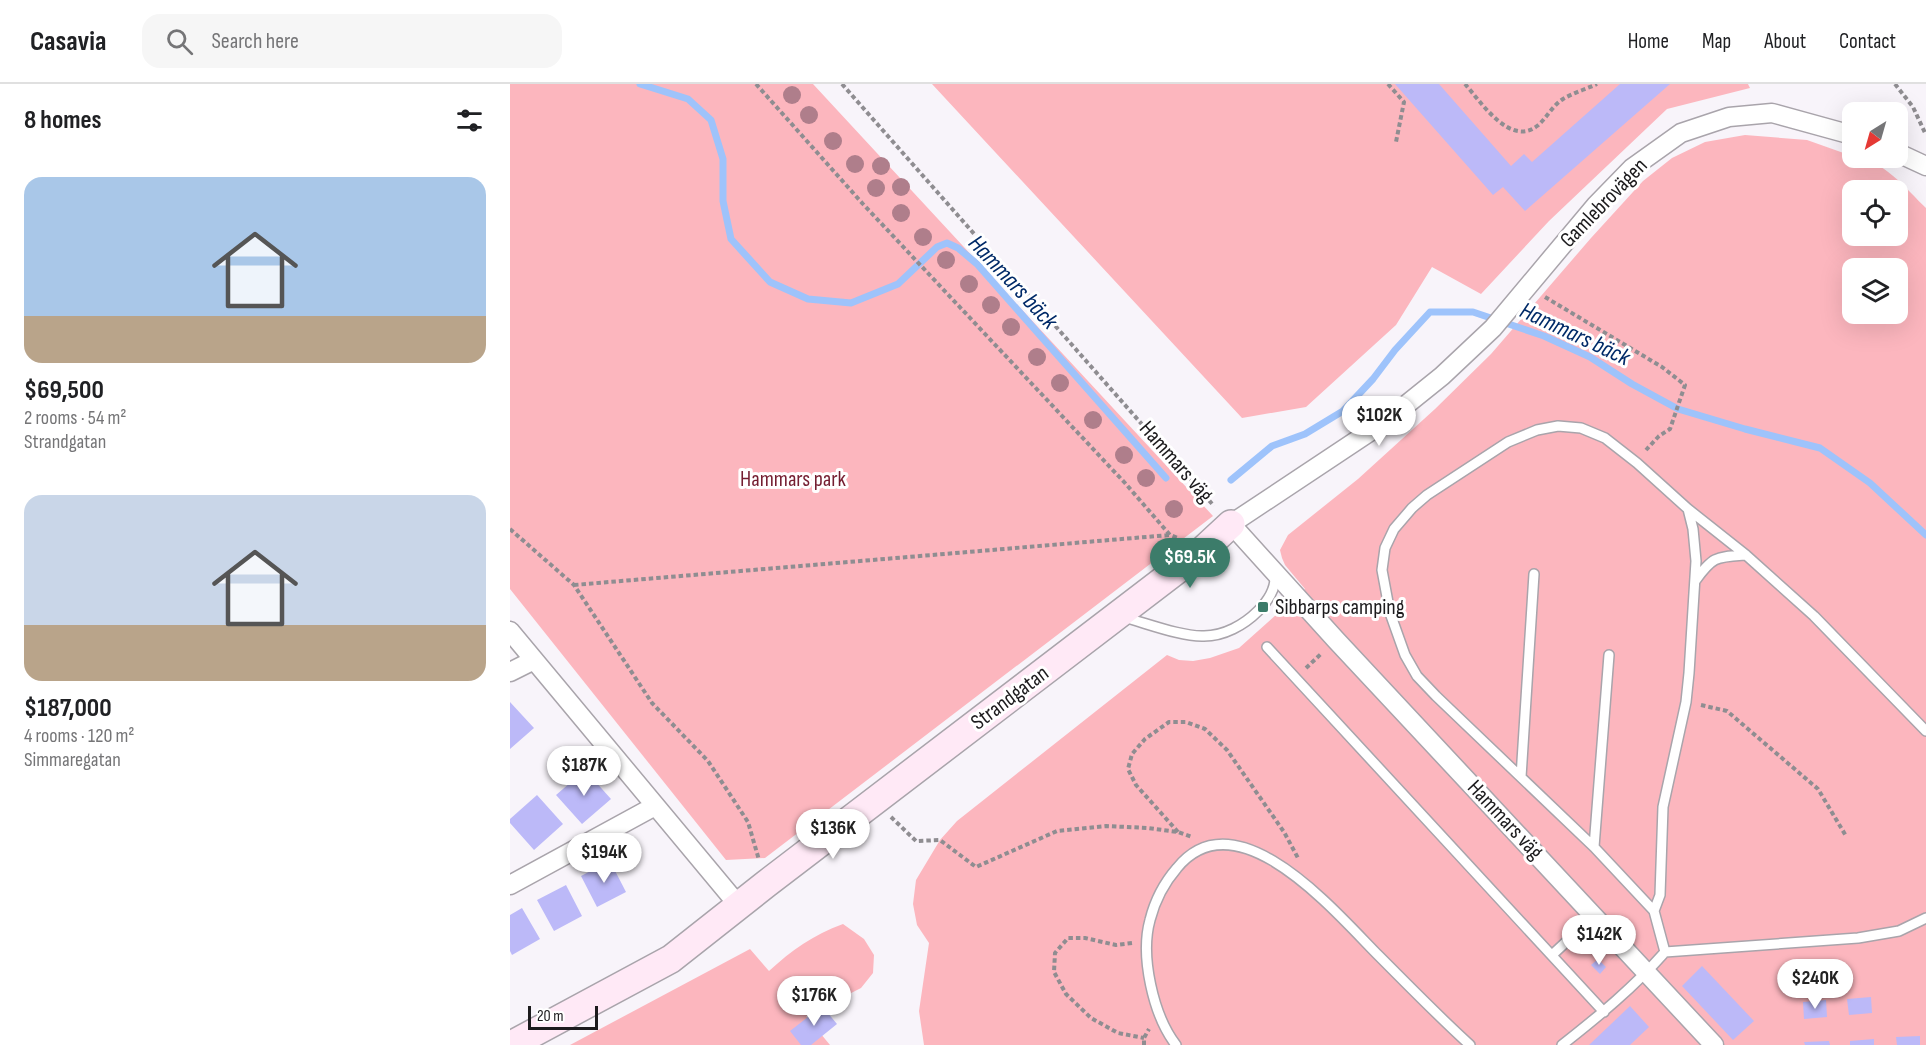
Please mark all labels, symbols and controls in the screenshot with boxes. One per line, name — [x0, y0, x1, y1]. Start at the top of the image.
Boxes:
search box — [142, 14, 562, 68]
text: Casavia — [30, 25, 106, 58]
icon: search — [163, 25, 196, 58]
text: Search here — [211, 28, 299, 55]
text: Home — [1628, 29, 1669, 54]
text: Map — [1702, 29, 1731, 54]
text: About — [1764, 29, 1806, 54]
text: Contact — [1839, 29, 1896, 54]
north arrow — [1842, 102, 1908, 168]
map controls — [1842, 102, 1908, 324]
icon: filters — [453, 104, 486, 137]
text: 8 homes — [24, 105, 102, 136]
street label: Gamlebrovägen — [1555, 153, 1653, 253]
button: locate — [1842, 180, 1908, 246]
icon: home — [201, 216, 309, 324]
water label: Hammars bäck — [962, 229, 1065, 336]
button: layers — [1842, 258, 1908, 324]
water label: Hammars bäck — [1515, 296, 1636, 373]
text: $69,500 — [24, 375, 104, 406]
pin: $102K — [1337, 396, 1421, 447]
text: $102K — [1356, 403, 1402, 427]
text: 2 rooms · 54 m² — [24, 406, 126, 430]
street label: Hammars väg — [1133, 416, 1219, 508]
text: Strandgatan — [24, 430, 106, 454]
park label: Hammars park — [740, 466, 847, 493]
icon: home — [201, 534, 309, 642]
pin: $69.5K — [1141, 538, 1239, 589]
text: $69.5K — [1164, 545, 1216, 569]
place label: Sibbarps camping — [1275, 594, 1405, 621]
marker: Sibbarps camping — [1256, 600, 1270, 614]
street label: Strandgatan — [966, 660, 1054, 736]
text: $187,000 — [24, 693, 112, 724]
text: 4 rooms · 120 m² — [24, 724, 135, 748]
pin: $187K — [542, 746, 626, 797]
text: Simmaregatan — [24, 748, 121, 772]
text: $187K — [561, 753, 607, 777]
street label: Hammars väg — [1461, 775, 1549, 866]
pin: $136K — [791, 809, 875, 860]
text: $136K — [810, 816, 856, 840]
pin: $194K — [562, 833, 646, 884]
text: $194K — [581, 840, 627, 864]
pin: $142K — [1557, 915, 1641, 966]
text: $142K — [1576, 922, 1622, 946]
pin: $240K — [1773, 959, 1857, 1010]
text: $240K — [1791, 966, 1839, 990]
pin: $176K — [772, 976, 856, 1027]
text: $176K — [791, 983, 837, 1007]
scale bar — [528, 1003, 598, 1030]
text: 20 m — [537, 1007, 564, 1026]

